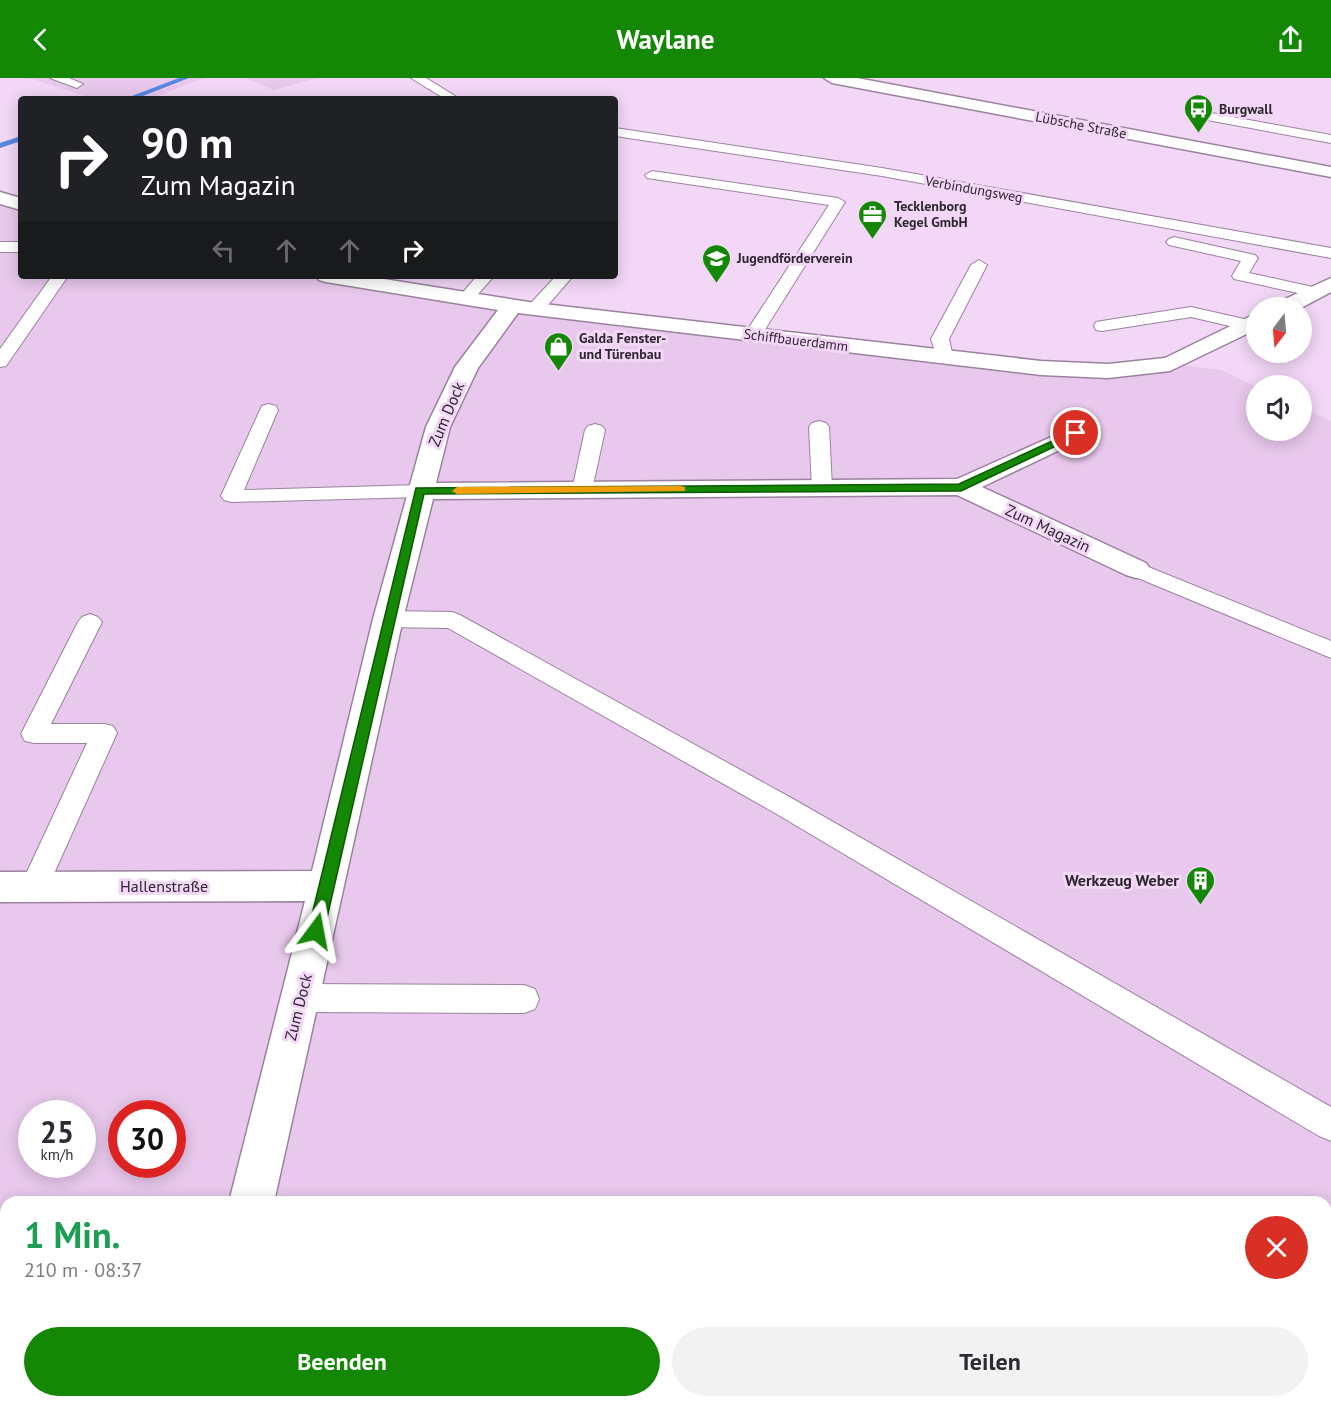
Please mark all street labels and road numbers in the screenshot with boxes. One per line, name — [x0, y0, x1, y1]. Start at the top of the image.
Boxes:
street label: Lübsche Straße — [1034, 107, 1128, 143]
street label: Verbindungsweg — [923, 171, 1024, 206]
street label: Schiffbauerdamm — [743, 325, 849, 355]
street label: Zum Dock — [423, 378, 469, 449]
street label: Zum Magazin — [1002, 500, 1094, 556]
street label: Hallenstraße — [120, 876, 208, 896]
street label: Zum Dock — [280, 971, 316, 1043]

